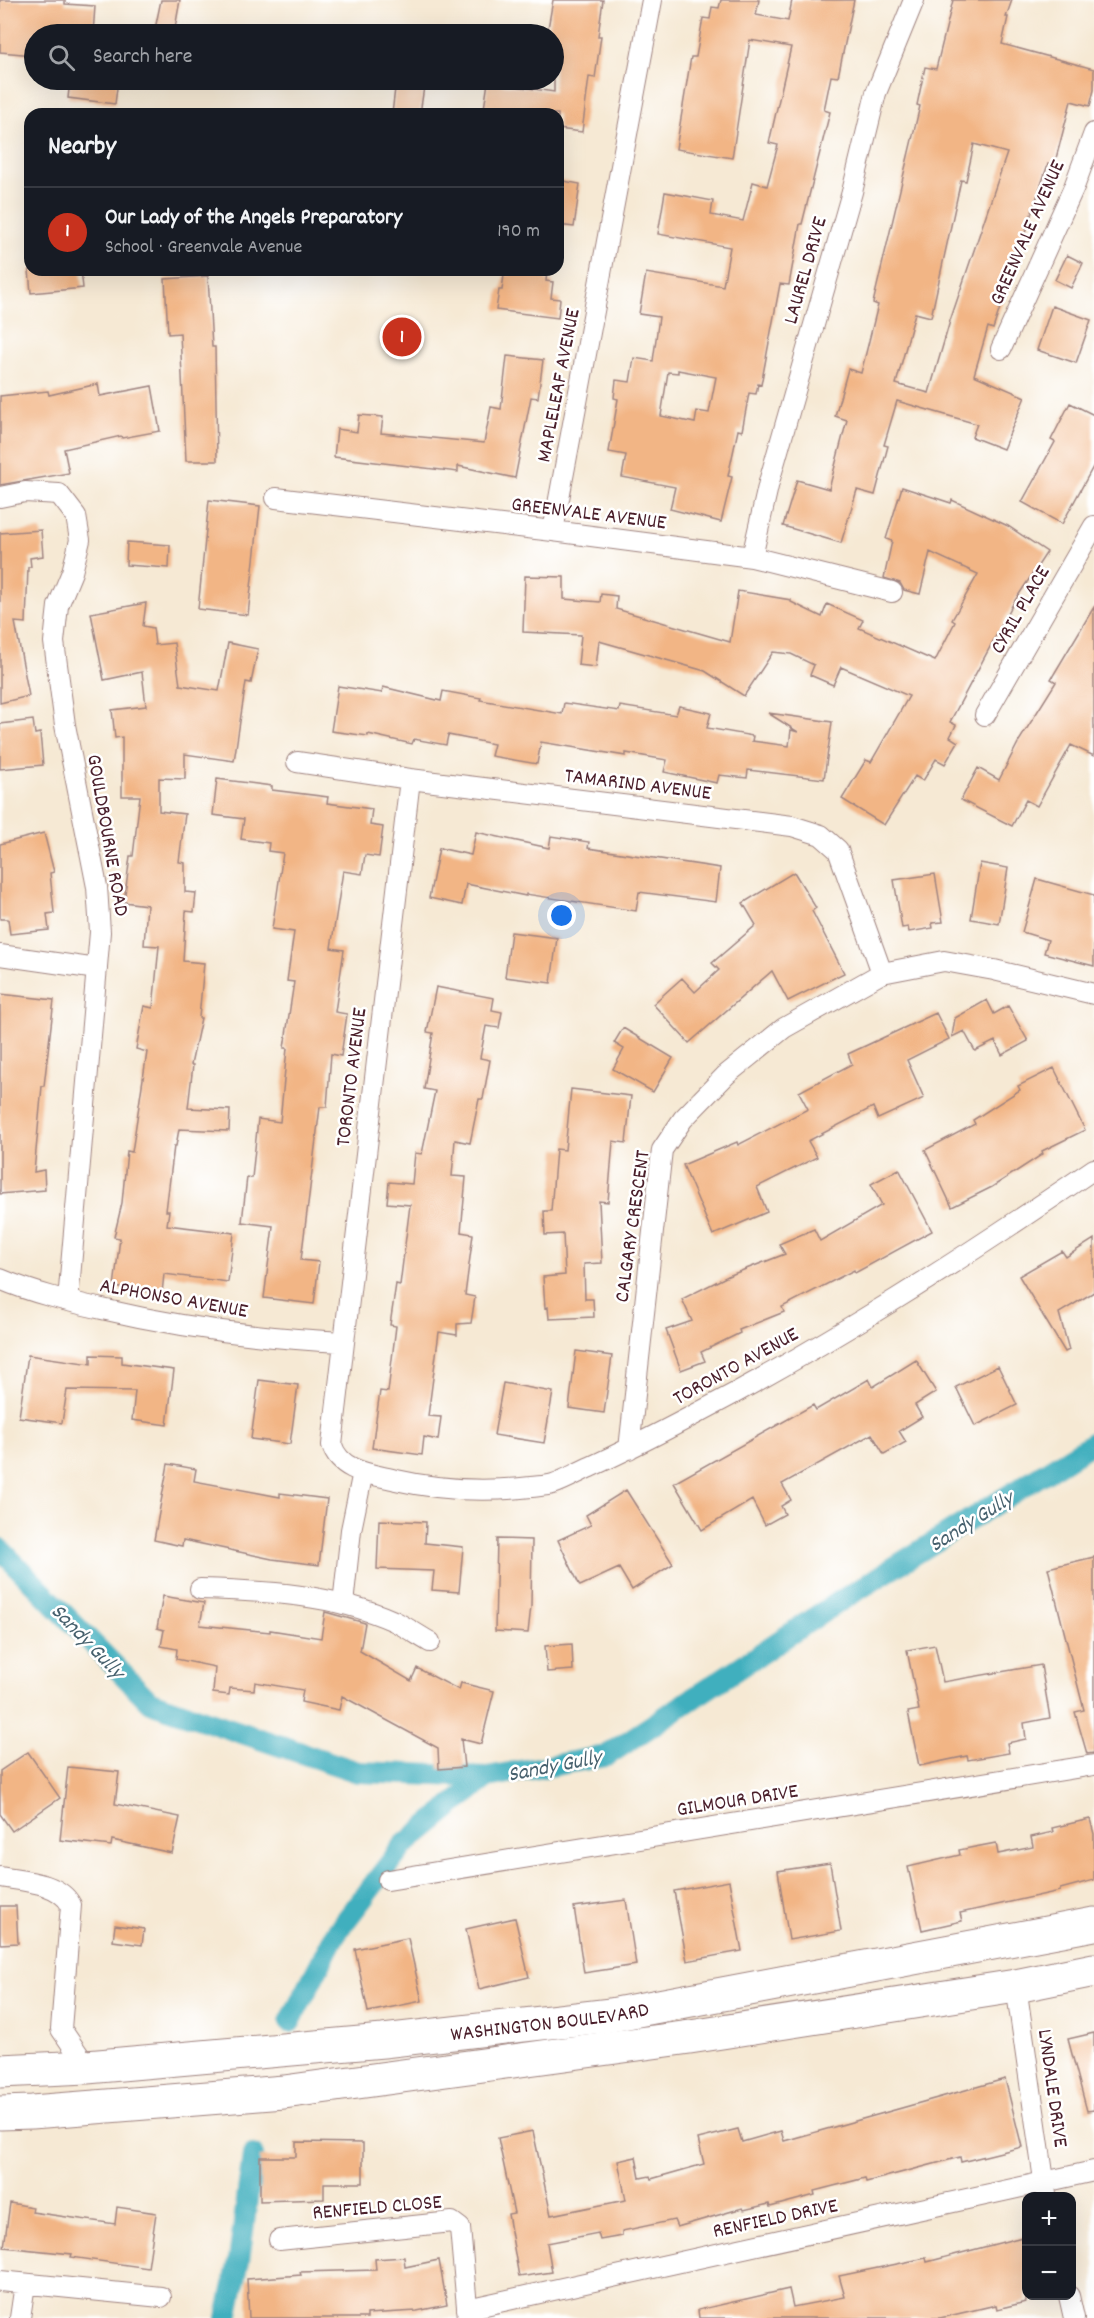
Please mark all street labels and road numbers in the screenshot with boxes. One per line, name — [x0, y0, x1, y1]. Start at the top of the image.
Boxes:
street label: GREENVALE AVENUE — [983, 155, 1074, 311]
street label: LAUREL DRIVE — [777, 213, 837, 328]
street label: MAPLELEAF AVENUE — [530, 306, 590, 465]
street label: GREENVALE AVENUE — [509, 491, 668, 539]
street label: CYRIL PLACE — [984, 560, 1059, 660]
street label: GOULDBOURNE ROAD — [77, 752, 135, 919]
street label: TAMARIND AVENUE — [563, 762, 713, 810]
street label: TORONTO AVENUE — [330, 1006, 376, 1148]
street label: CALGARY CRESCENT — [608, 1148, 660, 1304]
street label: ALPHONSO AVENUE — [97, 1272, 250, 1328]
street label: TORONTO AVENUE — [668, 1320, 805, 1415]
street label: GILMOUR DRIVE — [675, 1777, 801, 1826]
street label: WASHINGTON BOULEVARD — [449, 1996, 652, 2051]
street label: LYNDALE DRIVE — [1028, 2027, 1074, 2150]
street label: RENFIELD CLOSE — [311, 2188, 444, 2230]
street label: RENFIELD DRIVE — [710, 2192, 841, 2248]

